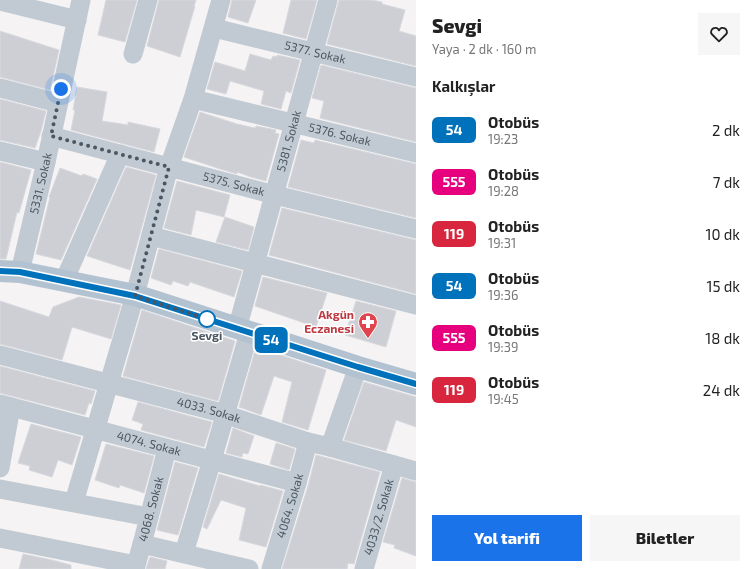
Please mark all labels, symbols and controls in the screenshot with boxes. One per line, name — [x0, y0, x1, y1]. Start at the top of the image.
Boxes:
button: heart — [698, 13, 740, 55]
text: Sevgi — [432, 14, 482, 37]
street label: 5377. Sokak — [283, 37, 347, 66]
text: Yaya · 2 dk · 160 m — [432, 41, 536, 57]
text: Kalkışlar — [432, 77, 495, 95]
your location — [51, 79, 71, 99]
street label: 5381. Sokak — [273, 109, 303, 173]
text: Otobüs — [488, 113, 539, 131]
street label: 5376. Sokak — [307, 119, 373, 148]
text: 54 — [446, 121, 462, 138]
text: 2 dk — [712, 121, 740, 139]
text: 19:23 — [488, 131, 518, 147]
street label: 5331. Sokak — [26, 151, 54, 215]
text: Otobüs — [488, 165, 539, 183]
street label: 5375. Sokak — [202, 168, 267, 198]
text: 555 — [442, 173, 466, 190]
text: 7 dk — [713, 173, 740, 191]
text: 19:28 — [488, 183, 519, 199]
text: Otobüs — [488, 217, 539, 235]
text: 119 — [444, 225, 464, 242]
text: 10 dk — [705, 225, 740, 243]
text: 19:31 — [488, 235, 516, 251]
text: Otobüs — [488, 269, 539, 287]
text: 54 — [446, 277, 462, 294]
text: 15 dk — [706, 277, 740, 295]
text: 19:36 — [488, 287, 518, 303]
place label: Akgün Eczanesi — [304, 307, 354, 335]
marker: Sevgi — [198, 310, 216, 328]
pharmacy icon: Akgün Eczanesi — [357, 311, 379, 339]
text: Otobüs — [488, 321, 539, 339]
line badge: 54 — [253, 327, 289, 353]
place label: Sevgi — [192, 328, 222, 342]
text: 555 — [442, 329, 466, 346]
text: 18 dk — [705, 329, 740, 347]
text: 54 — [263, 331, 279, 348]
text: 19:39 — [488, 339, 518, 355]
text: Otobüs — [488, 373, 539, 391]
text: 119 — [444, 381, 464, 398]
text: 24 dk — [703, 381, 740, 399]
text: 19:45 — [488, 391, 519, 407]
street label: 4033. Sokak — [176, 394, 243, 425]
street label: 4074. Sokak — [115, 427, 183, 458]
street label: 4064. Sokak — [273, 472, 305, 539]
street label: 4068. Sokak — [135, 475, 165, 543]
street label: 4033/2. Sokak — [360, 477, 396, 557]
button: Yol tarifi — [432, 515, 582, 561]
button: Biletler — [590, 515, 740, 561]

